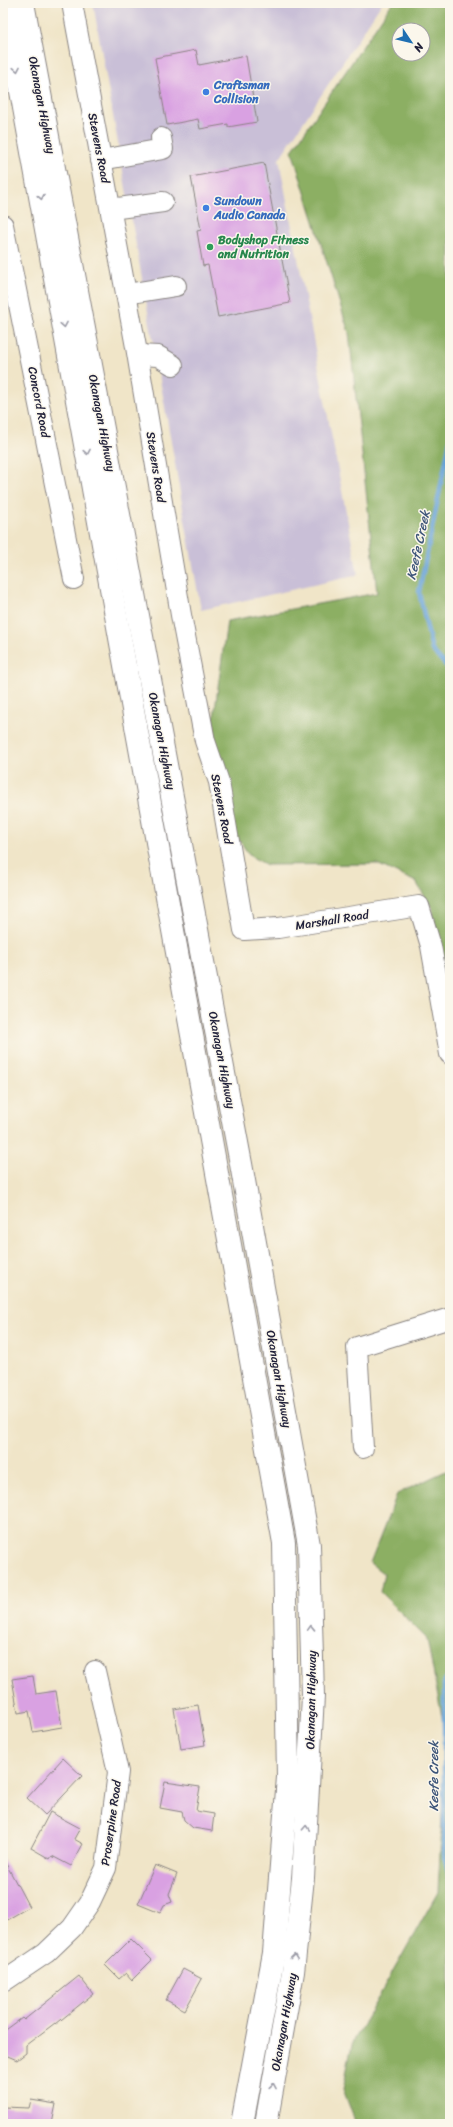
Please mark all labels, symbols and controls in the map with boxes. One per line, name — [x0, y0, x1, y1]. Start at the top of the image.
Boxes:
north arrow — [391, 22, 431, 62]
text: N — [409, 38, 429, 56]
street label: Okanagan Highway — [22, 54, 62, 156]
one-way arrow — [12, 66, 21, 72]
place label: Craftsman Collision — [213, 74, 270, 110]
marker: Craftsman Collision — [201, 87, 211, 97]
street label: Stevens Road — [81, 111, 117, 186]
place label: Sundown Audio Canada — [213, 190, 286, 226]
one-way arrow — [36, 194, 45, 200]
marker: Sundown Audio Canada — [201, 203, 211, 213]
place label: Bodyshop Fitness and Nutrition — [217, 229, 310, 265]
marker: Bodyshop Fitness and Nutrition — [205, 242, 215, 252]
one-way arrow — [59, 321, 68, 328]
street label: Concord Road — [21, 365, 57, 440]
street label: Okanagan Highway — [82, 372, 122, 474]
street label: Stevens Road — [140, 430, 173, 505]
one-way arrow — [82, 449, 91, 456]
water label: Keefe Creek — [399, 507, 437, 582]
street label: Okanagan Highway — [142, 690, 182, 792]
street label: Stevens Road — [204, 772, 240, 847]
street label: Marshall Road — [294, 903, 371, 937]
street label: Okanagan Highway — [202, 1009, 242, 1111]
street label: Okanagan Highway — [260, 1328, 299, 1430]
one-way arrow — [307, 1625, 316, 1631]
street label: Okanagan Highway — [299, 1650, 323, 1750]
water label: Keefe Creek — [422, 1740, 445, 1811]
street label: Proserpine Road — [94, 1778, 128, 1867]
one-way arrow — [302, 1825, 311, 1831]
one-way arrow — [290, 1954, 299, 1960]
street label: Okanagan Highway — [265, 1971, 304, 2073]
one-way arrow — [268, 2082, 277, 2089]

